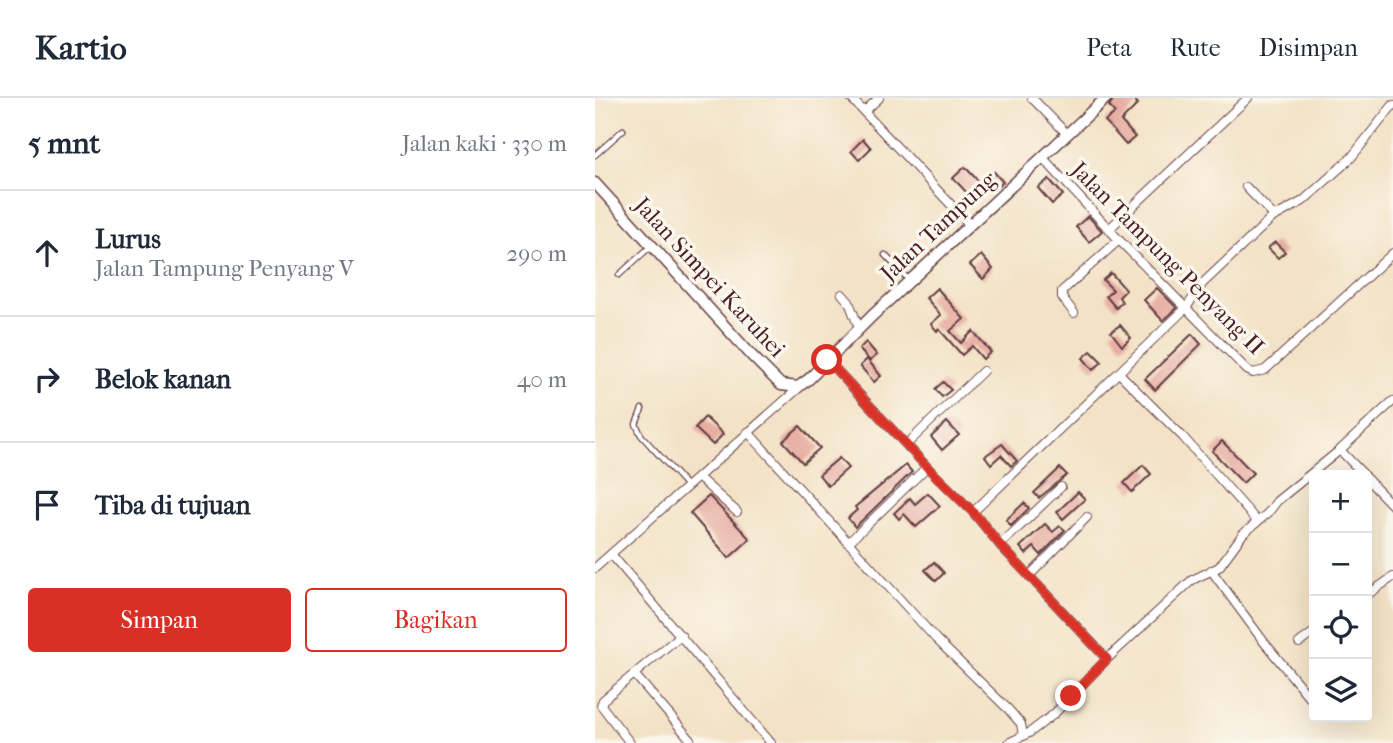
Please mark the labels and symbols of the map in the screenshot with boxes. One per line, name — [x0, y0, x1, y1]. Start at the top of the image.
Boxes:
street label: Jalan Tampung Penyang II — [1064, 155, 1270, 360]
street label: Jalan Tampung — [873, 165, 1002, 288]
street label: Jalan Simpei Karuhei — [627, 190, 791, 363]
route start — [811, 344, 842, 375]
route end — [1055, 680, 1086, 711]

